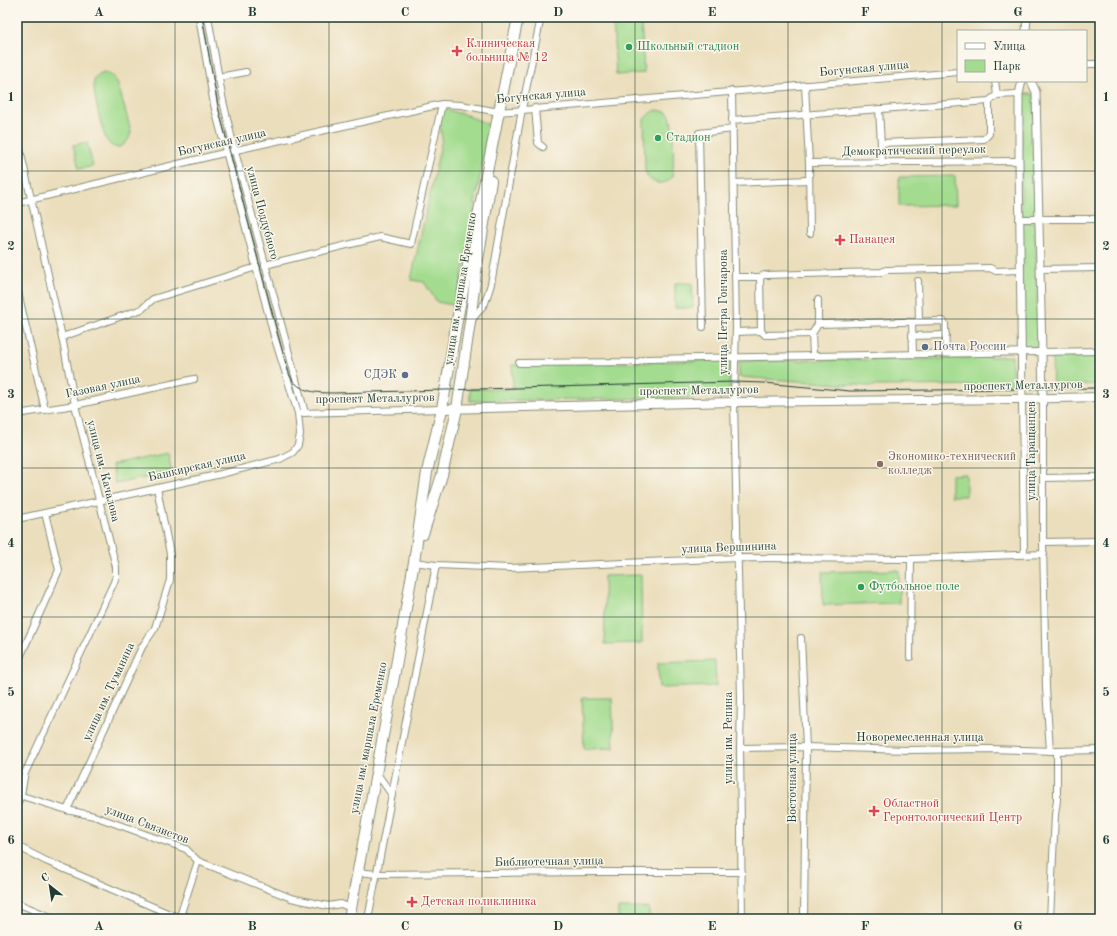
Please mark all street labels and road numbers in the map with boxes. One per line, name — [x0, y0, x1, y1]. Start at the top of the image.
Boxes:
street label: Богунская улица — [819, 59, 909, 79]
street label: Богунская улица — [496, 86, 586, 106]
street label: Богунская улица — [177, 127, 267, 159]
street label: Демократический переулок — [842, 144, 986, 158]
street label: улица Поддубного — [244, 165, 280, 261]
street label: улица им. маршала Еременко — [443, 212, 479, 366]
street label: улица Петра Гончарова — [718, 249, 730, 375]
street label: Газовая улица — [64, 373, 142, 401]
street label: проспект Металлургов — [963, 379, 1083, 393]
street label: проспект Металлургов — [639, 384, 759, 398]
street label: проспект Металлургов — [315, 392, 435, 406]
street label: улица Таращанцев — [1026, 401, 1038, 501]
street label: улица им. Качалова — [85, 419, 121, 523]
street label: Башкирская улица — [147, 450, 247, 484]
street label: улица Вершинина — [681, 540, 777, 556]
street label: улица им. Туманяна — [81, 641, 137, 743]
street label: улица им. маршала Еременко — [348, 661, 390, 815]
street label: улица им. Репина — [723, 692, 735, 784]
street label: Новоремесленная улица — [856, 732, 984, 744]
street label: Восточная улица — [787, 733, 799, 823]
street label: улица Связистов — [104, 804, 191, 847]
street label: Библиотечная улица — [494, 855, 604, 869]

